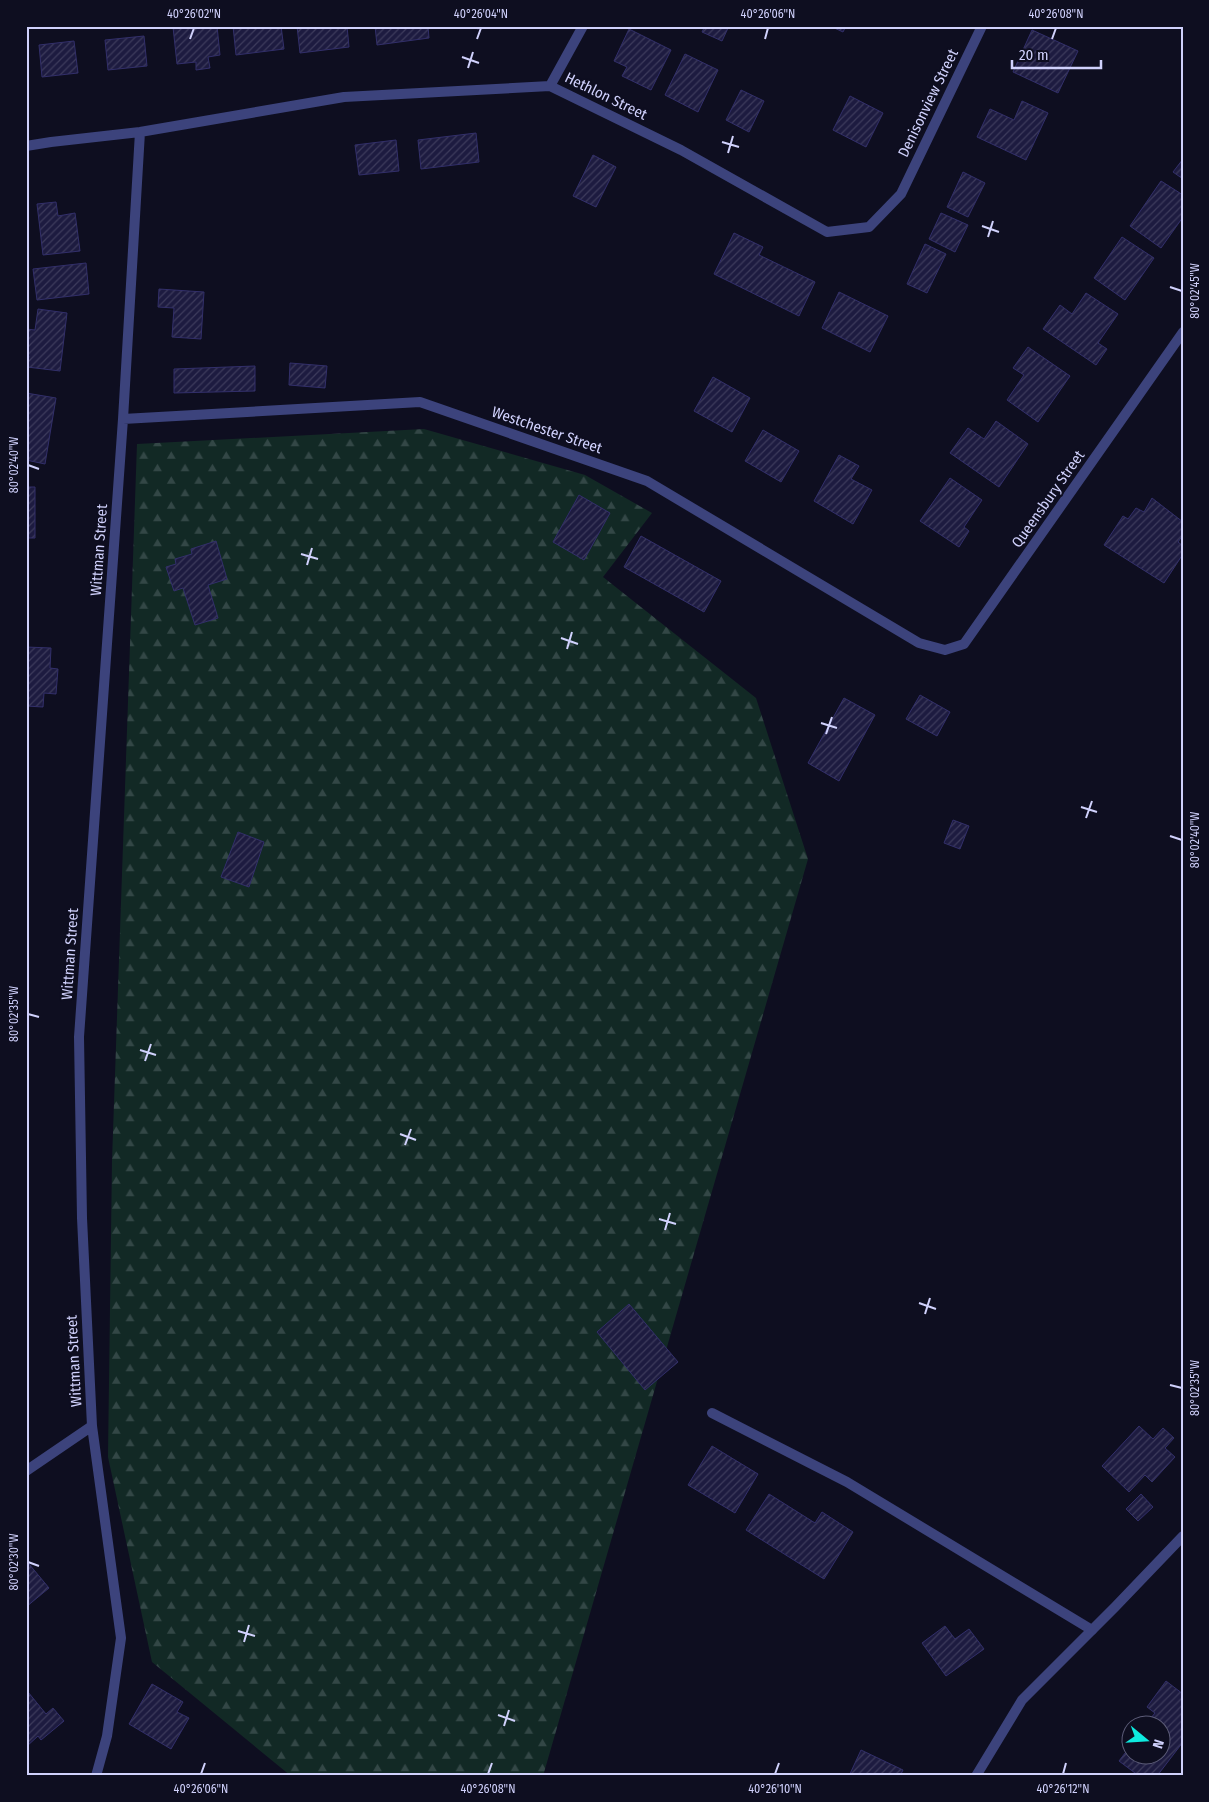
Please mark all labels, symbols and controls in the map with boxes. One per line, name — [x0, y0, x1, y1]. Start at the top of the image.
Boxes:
text: 40°26'02"N — [167, 7, 221, 21]
text: 40°26'04"N — [454, 7, 508, 21]
text: 40°26'06"N — [741, 7, 795, 21]
text: 40°26'08"N — [1029, 7, 1083, 21]
scale bar — [1012, 38, 1100, 70]
street label: Denisonview Street — [894, 46, 962, 160]
text: 20 m — [1019, 46, 1049, 64]
street label: Hethlon Street — [562, 68, 650, 124]
text: 80°02'45"W — [1188, 263, 1202, 319]
street label: Westchester Street — [489, 403, 605, 457]
text: 80°02'40"W — [7, 437, 21, 493]
street label: Queensbury Street — [1008, 447, 1088, 551]
street label: Wittman Street — [87, 503, 111, 597]
text: 80°02'40"W — [1188, 812, 1202, 868]
street label: Wittman Street — [58, 907, 82, 1001]
text: 80°02'35"W — [7, 986, 21, 1042]
street label: Wittman Street — [63, 1314, 85, 1407]
text: 80°02'35"W — [1188, 1360, 1202, 1416]
text: 80°02'30"W — [7, 1534, 21, 1590]
north arrow — [1122, 1714, 1172, 1764]
text: N — [1149, 1737, 1167, 1750]
text: 40°26'06"N — [174, 1782, 228, 1796]
text: 40°26'08"N — [461, 1782, 515, 1796]
text: 40°26'10"N — [748, 1782, 802, 1796]
text: 40°26'12"N — [1037, 1782, 1089, 1796]

